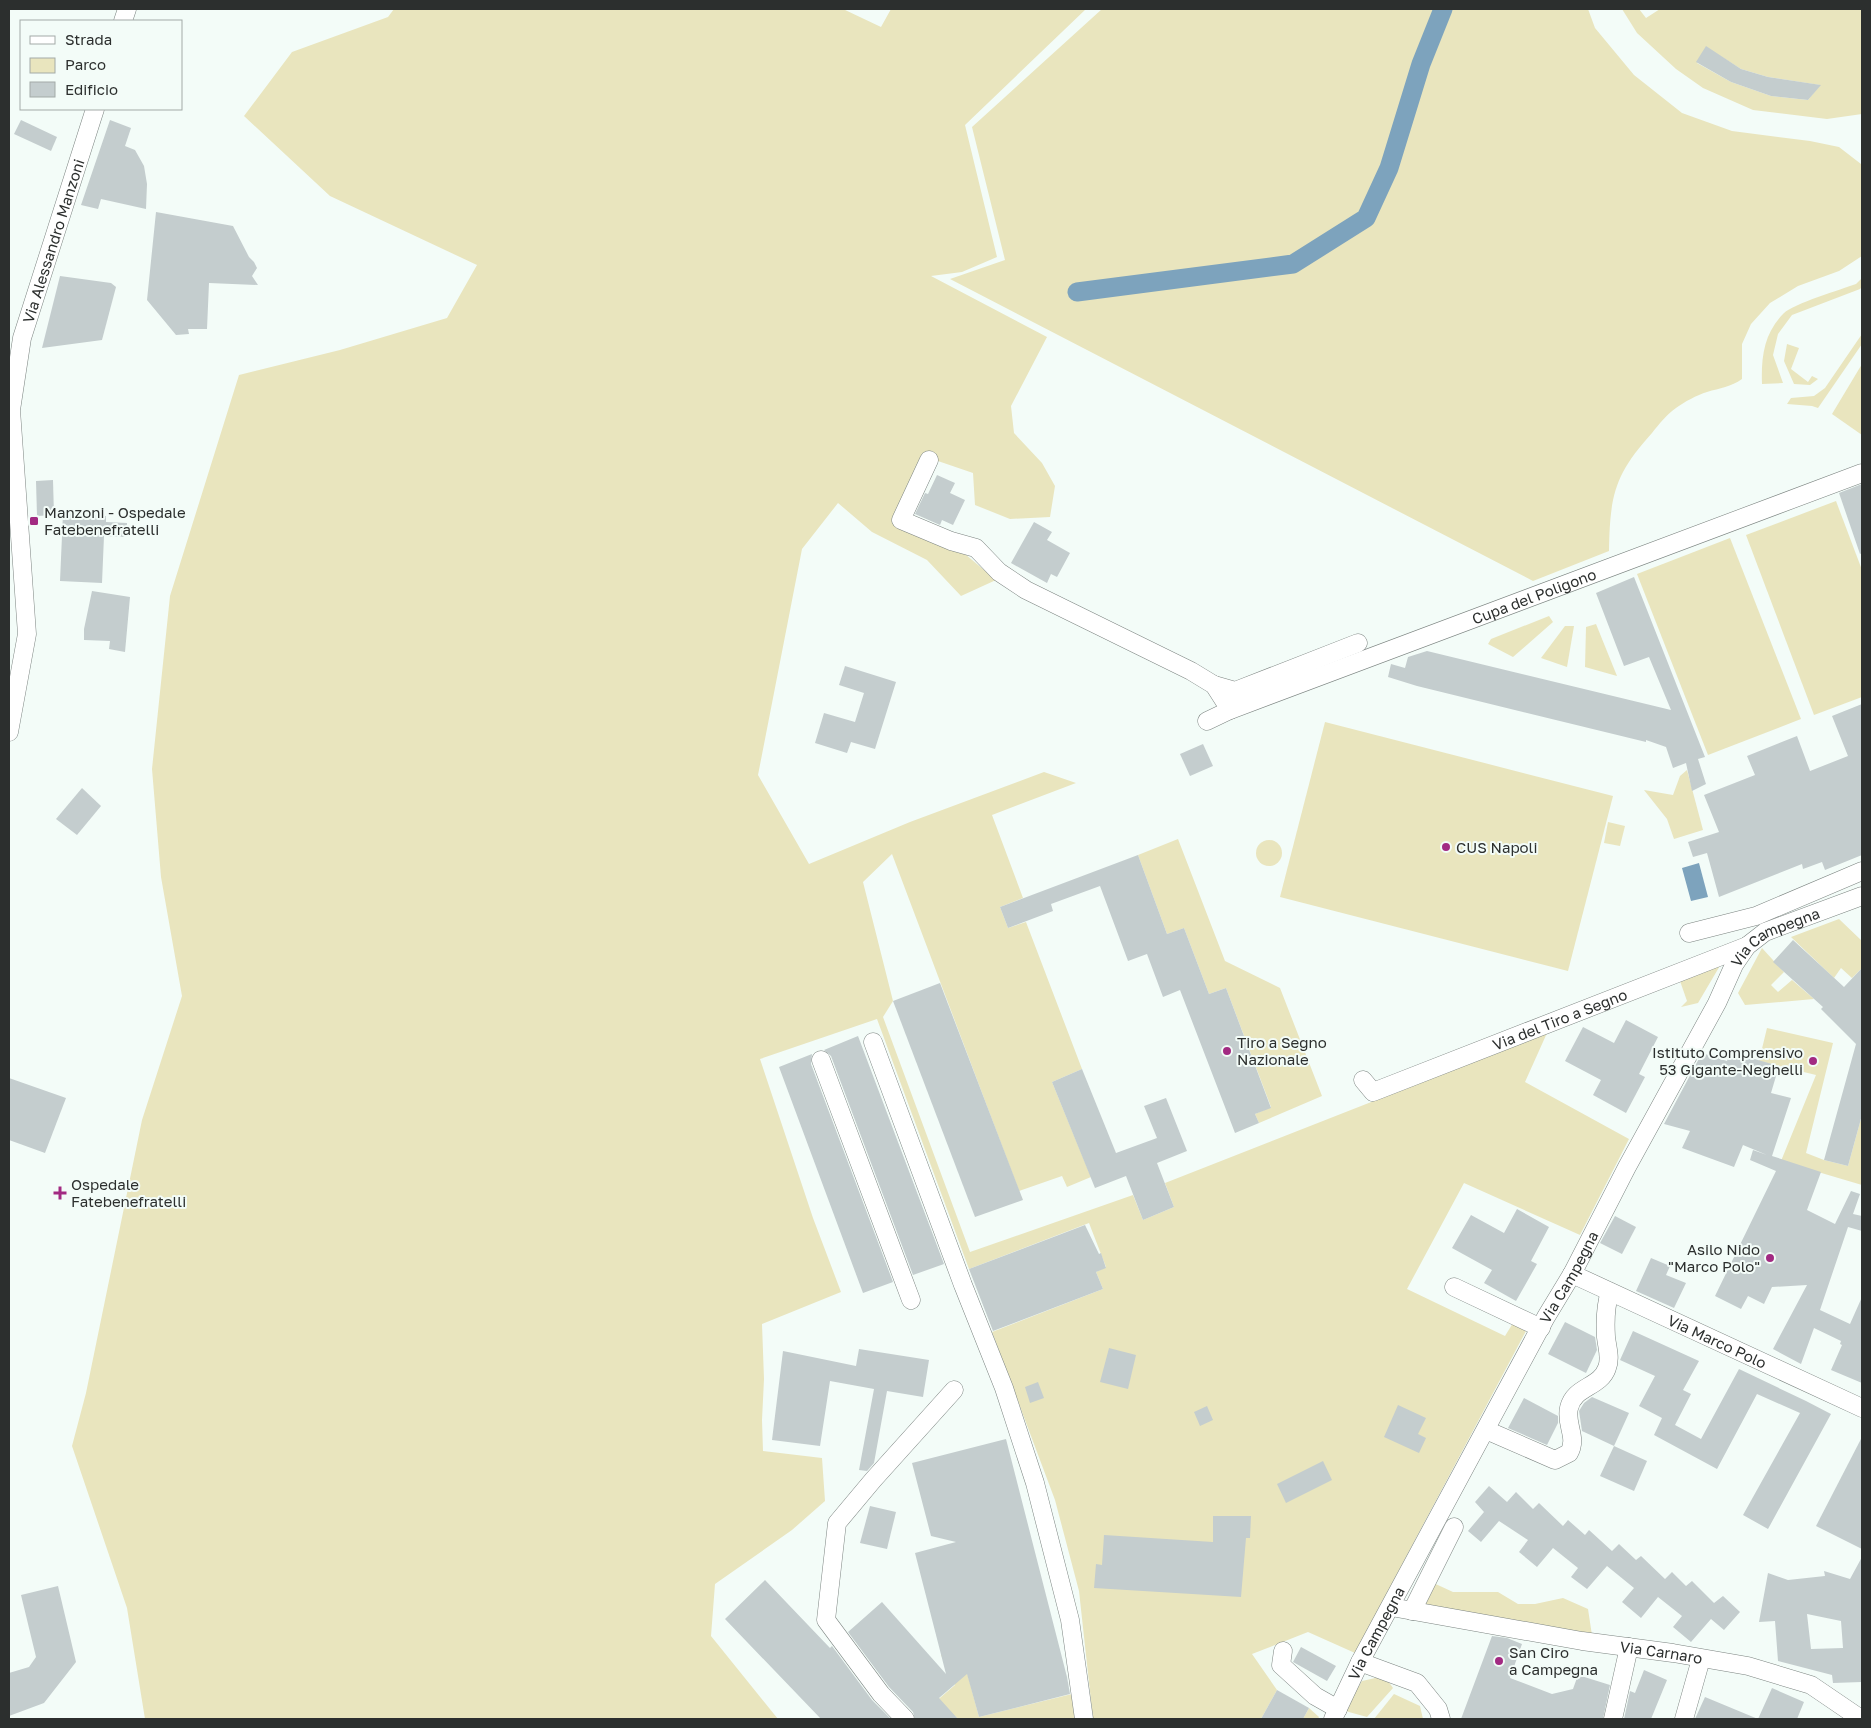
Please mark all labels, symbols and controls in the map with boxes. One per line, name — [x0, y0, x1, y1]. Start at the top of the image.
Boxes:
legend — [20, 20, 182, 110]
text: Strada — [65, 30, 112, 48]
text: Parco — [65, 55, 106, 73]
text: Edificio — [65, 80, 118, 98]
street label: Via Alessandro Manzoni — [18, 156, 88, 325]
place label: Manzoni - Ospedale Fatebenefratelli — [44, 503, 186, 538]
marker: Manzoni - Ospedale Fatebenefratelli — [28, 515, 40, 527]
street label: Cupa del Poligono — [1469, 565, 1598, 628]
place label: CUS Napoli — [1456, 838, 1537, 856]
marker: CUS Napoli — [1440, 841, 1452, 853]
street label: Via Campegna — [1727, 904, 1822, 970]
street label: Via del Tiro a Segno — [1490, 985, 1629, 1053]
place label: Tiro a Segno Nazionale — [1237, 1033, 1327, 1068]
place label: Istituto Comprensivo 53 Gigante-Neghelli — [1652, 1043, 1803, 1078]
marker: Tiro a Segno Nazionale — [1221, 1045, 1233, 1057]
marker: Istituto Comprensivo 53 Gigante-Neghelli — [1807, 1055, 1819, 1067]
place label: Ospedale Fatebenefratelli — [71, 1175, 186, 1210]
marker: Ospedale Fatebenefratelli — [53, 1186, 67, 1200]
street label: Via Campegna — [1535, 1228, 1602, 1326]
place label: Asilo Nido "Marco Polo" — [1668, 1240, 1760, 1275]
marker: Asilo Nido "Marco Polo" — [1764, 1252, 1776, 1264]
street label: Via Marco Polo — [1665, 1311, 1769, 1372]
street label: Via Campegna — [1344, 1583, 1408, 1683]
street label: Via Carnaro — [1619, 1637, 1704, 1667]
place label: San Ciro a Campegna — [1509, 1643, 1598, 1678]
marker: San Ciro a Campegna — [1493, 1655, 1505, 1667]

